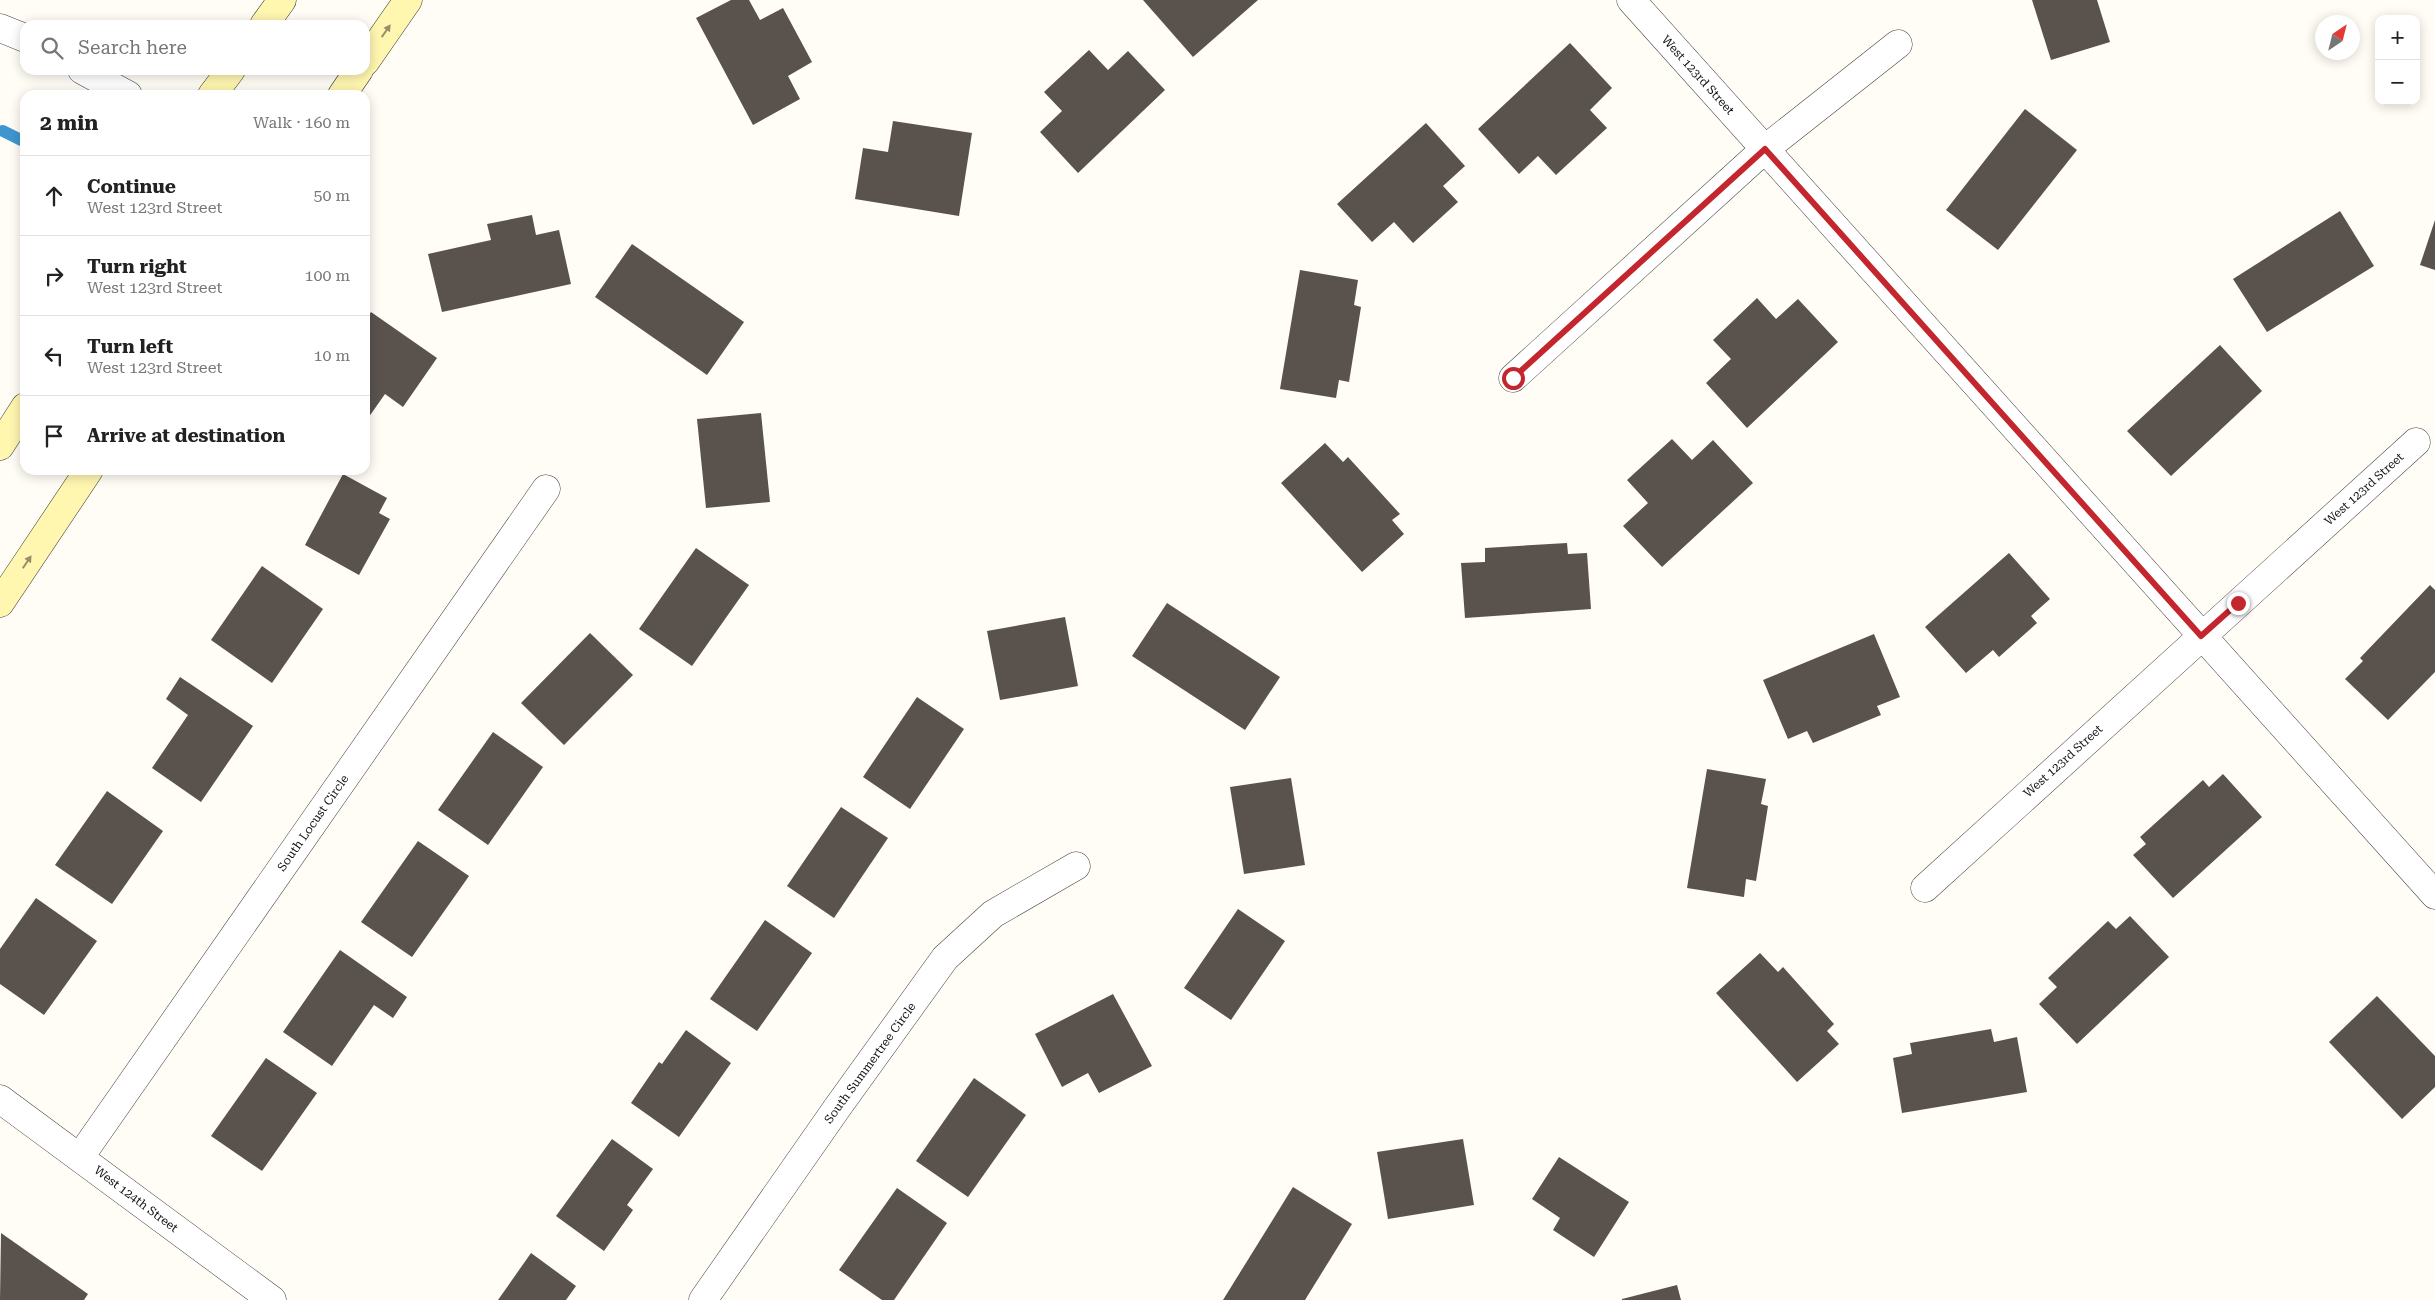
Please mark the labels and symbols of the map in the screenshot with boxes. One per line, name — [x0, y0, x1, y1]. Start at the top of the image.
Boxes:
north arrow — [2315, 15, 2360, 60]
one-way arrow — [381, 24, 391, 38]
street label: West 123rd Street — [1659, 33, 1738, 118]
route start — [1502, 367, 1525, 390]
street label: West 123rd Street — [2322, 449, 2407, 528]
one-way arrow — [22, 556, 32, 569]
route end — [2227, 592, 2250, 615]
street label: West 123rd Street — [2021, 721, 2106, 800]
street label: South Locust Circle — [274, 772, 352, 874]
street label: South Summertree Circle — [821, 999, 919, 1126]
street label: West 124th Street — [91, 1163, 181, 1235]

